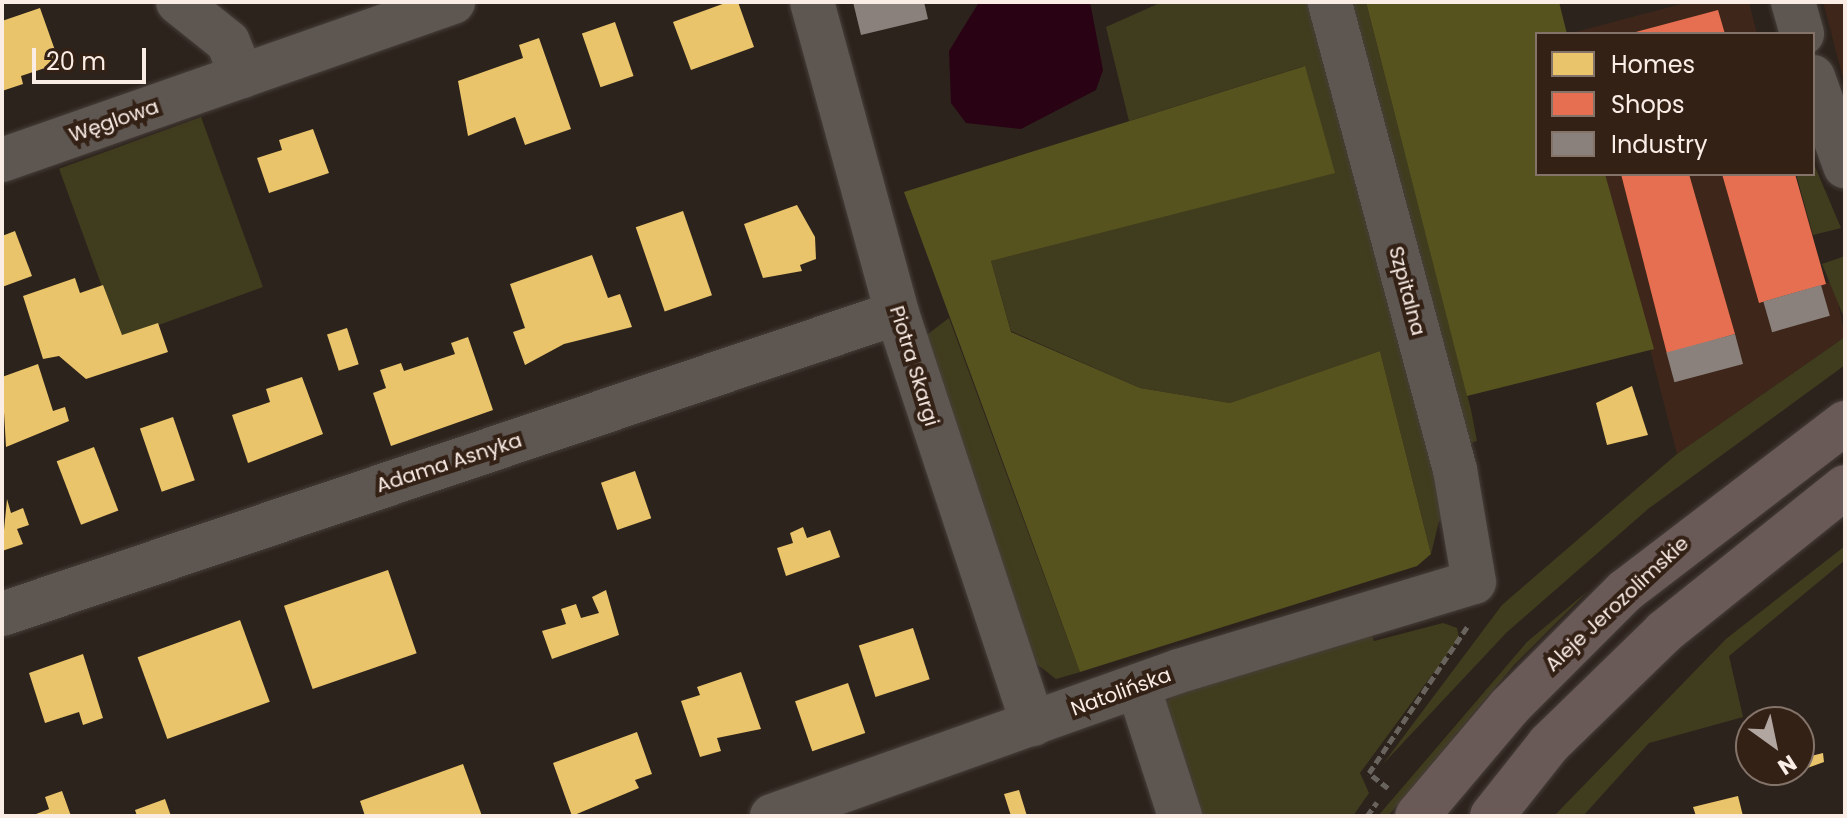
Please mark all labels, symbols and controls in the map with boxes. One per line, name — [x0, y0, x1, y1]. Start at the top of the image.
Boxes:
scale bar — [36, 32, 150, 82]
legend — [1535, 32, 1815, 176]
text: 20 m — [46, 45, 106, 78]
text: Homes — [1611, 48, 1695, 81]
text: Shops — [1611, 88, 1685, 121]
street label: Węglowa — [66, 95, 162, 147]
text: Industry — [1611, 128, 1708, 161]
street label: Szpitalna — [1384, 244, 1430, 338]
street label: Piotra Skargi — [884, 303, 944, 429]
street label: Adama Asnyka — [373, 428, 525, 498]
street label: Aleje Jerozolimskie — [1540, 531, 1694, 677]
street label: Natolińska — [1068, 663, 1174, 721]
north arrow — [1735, 706, 1815, 786]
text: N — [1772, 747, 1803, 782]

